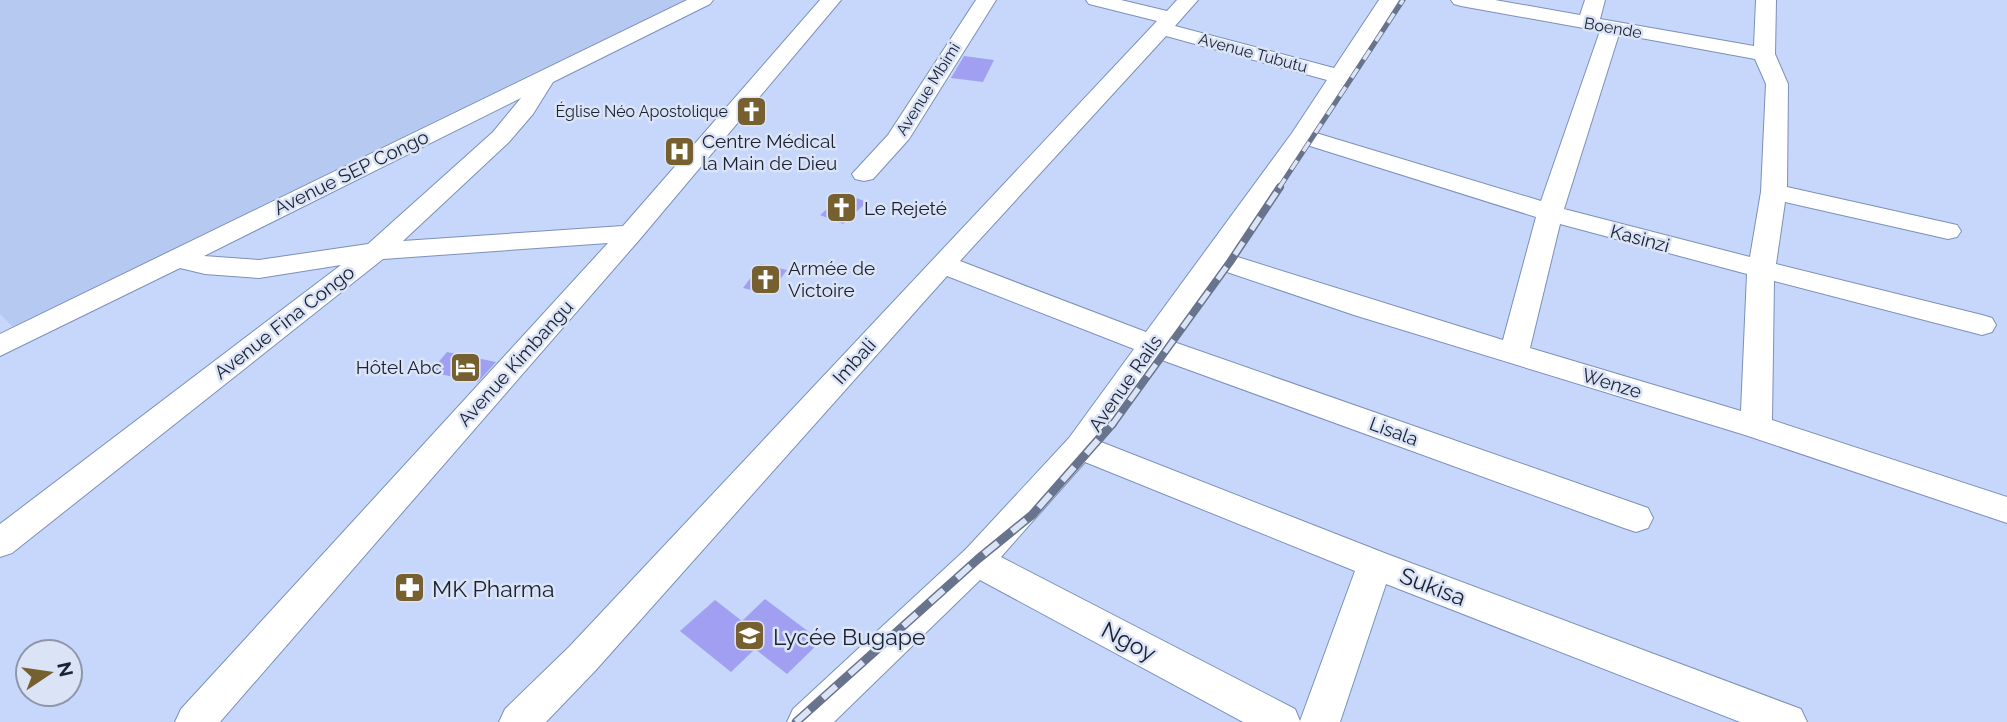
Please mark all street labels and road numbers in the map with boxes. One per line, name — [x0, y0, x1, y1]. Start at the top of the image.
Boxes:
street label: Boende — [1583, 14, 1643, 42]
street label: Avenue Tubutu — [1196, 29, 1310, 77]
street label: Avenue Mbimi — [892, 39, 964, 139]
street label: Avenue SEP Congo — [270, 125, 432, 219]
street label: Kasinzi — [1608, 220, 1672, 256]
street label: Avenue Fina Congo — [210, 261, 358, 383]
street label: Avenue Kimbangu — [453, 296, 577, 430]
street label: Avenue Rails — [1084, 331, 1166, 435]
street label: Imbali — [828, 334, 880, 388]
street label: Wenze — [1580, 364, 1644, 402]
street label: Lisala — [1367, 412, 1421, 450]
street label: Sukisa — [1396, 561, 1470, 611]
street label: Ngoy — [1097, 616, 1161, 666]

